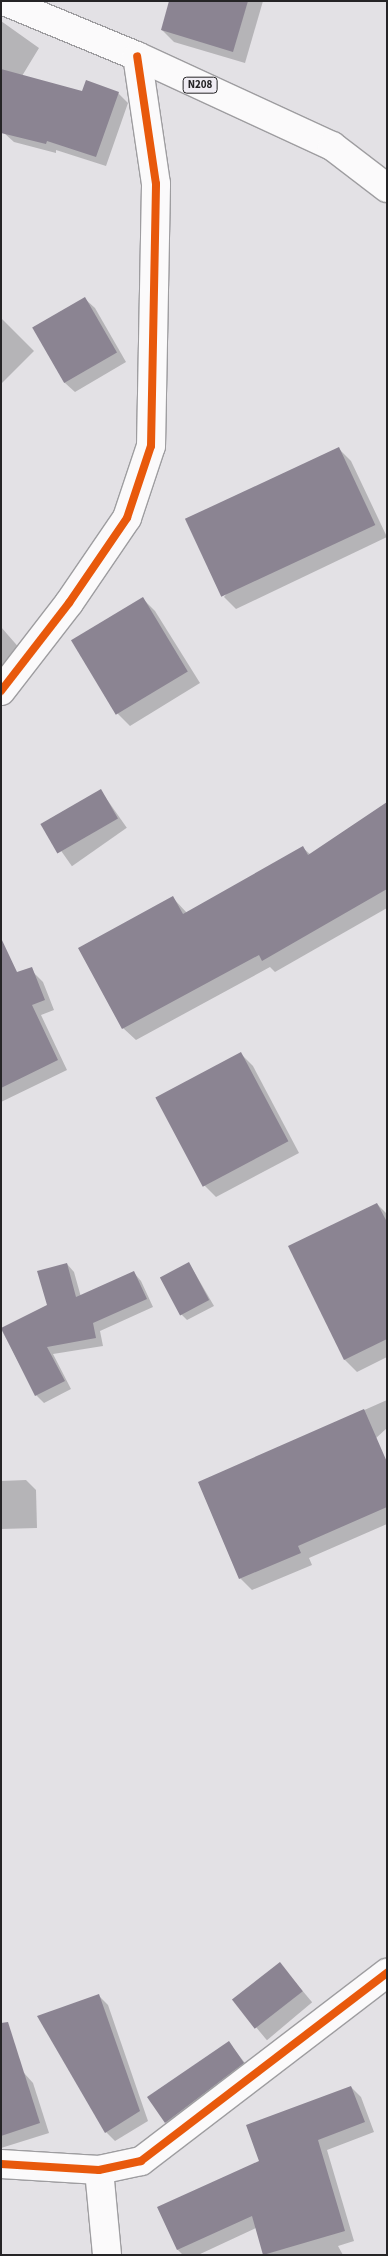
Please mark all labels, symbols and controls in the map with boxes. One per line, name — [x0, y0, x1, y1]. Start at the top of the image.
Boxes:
road number: N208 — [182, 76, 218, 94]

